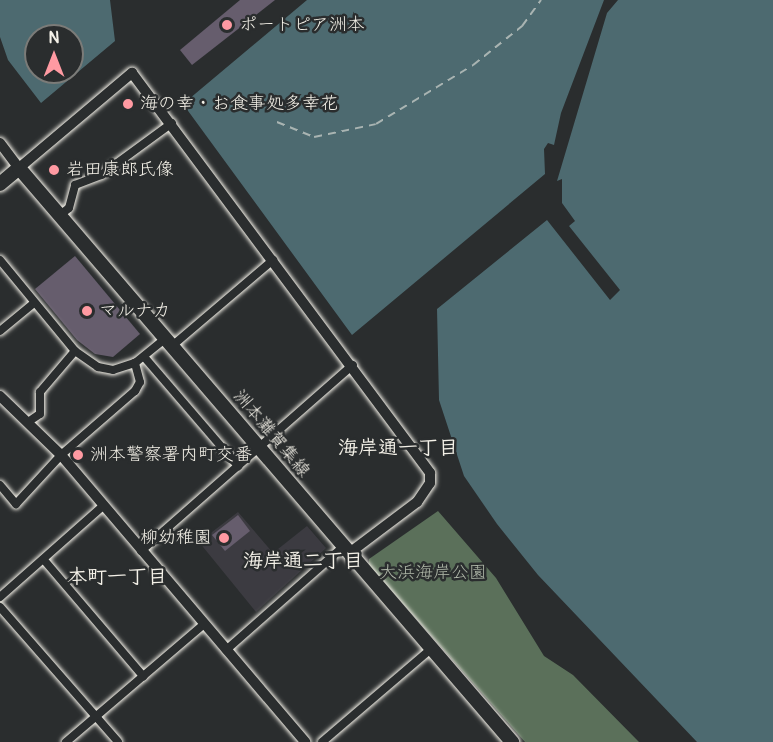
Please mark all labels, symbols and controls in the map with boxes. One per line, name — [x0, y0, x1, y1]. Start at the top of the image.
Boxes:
place label: ポートピア洲本 — [239, 14, 365, 36]
marker: ポートピア洲本 — [220, 18, 234, 32]
north arrow — [24, 24, 84, 84]
text: N — [49, 28, 59, 48]
place label: 海の幸・お食事処多幸花 — [140, 93, 338, 115]
marker: 海の幸・お食事処多幸花 — [121, 97, 135, 111]
place label: 岩田康郎氏像 — [66, 159, 174, 181]
marker: 岩田康郎氏像 — [47, 163, 61, 177]
place label: マルナカ — [99, 300, 171, 322]
marker: マルナカ — [80, 304, 94, 318]
street label: 洲本灘賀集線 — [228, 386, 314, 482]
district label: 海岸通一丁目 — [338, 435, 458, 459]
place label: 洲本警察署内町交番 — [90, 444, 252, 466]
marker: 洲本警察署内町交番 — [71, 448, 85, 462]
place label: 柳幼稚園 — [140, 527, 212, 549]
marker: 柳幼稚園 — [217, 531, 231, 545]
district label: 海岸通二丁目 — [243, 548, 363, 572]
park label: 大浜海岸公園 — [379, 562, 487, 584]
district label: 本町一丁目 — [67, 564, 167, 588]

